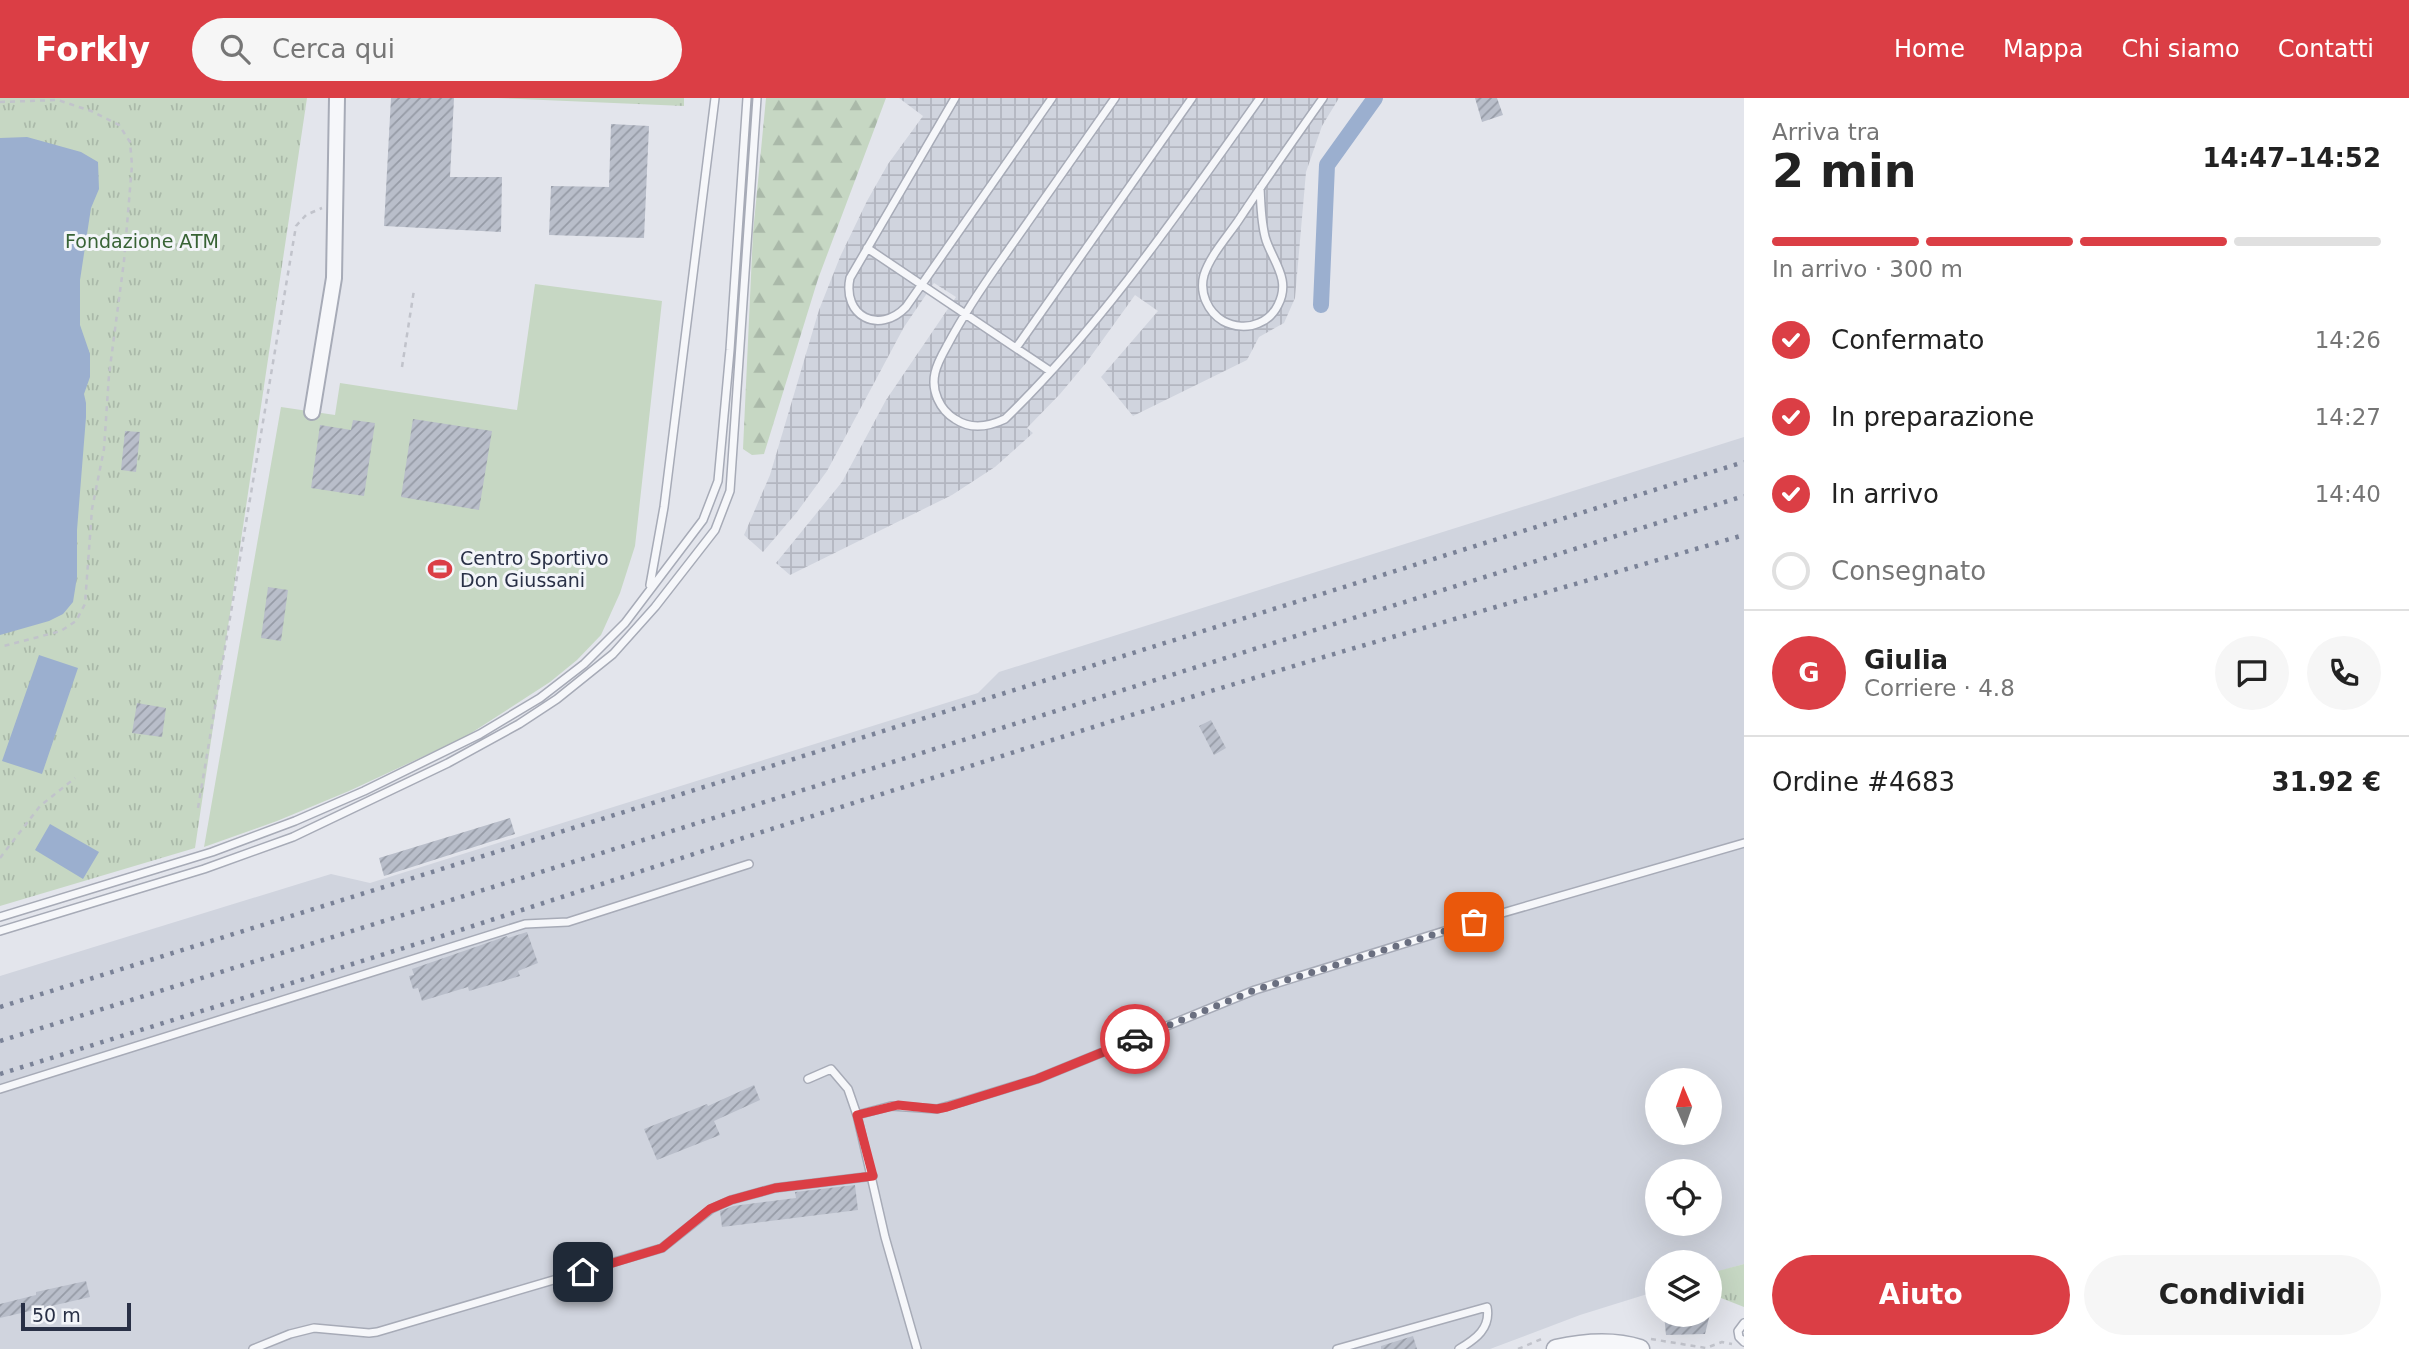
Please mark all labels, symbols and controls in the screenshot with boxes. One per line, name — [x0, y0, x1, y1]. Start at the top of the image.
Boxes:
search box — [192, 18, 682, 81]
text: Forkly — [35, 30, 150, 69]
icon: search — [216, 30, 254, 68]
text: Cerca qui — [272, 34, 395, 64]
text: Home — [1894, 35, 1965, 63]
text: Mappa — [2003, 35, 2084, 63]
text: Chi siamo — [2122, 35, 2240, 63]
text: Contatti — [2278, 35, 2374, 63]
text: Arriva tra — [1772, 119, 1880, 145]
text: 14:47–14:52 — [2202, 143, 2381, 173]
text: 2 min — [1772, 144, 1916, 198]
park label: Fondazione ATM — [65, 230, 219, 252]
text: In arrivo · 300 m — [1772, 256, 1963, 282]
icon: check — [1772, 321, 1810, 359]
text: Confermato — [1831, 325, 1984, 355]
text: 14:26 — [2315, 327, 2381, 353]
icon: check — [1772, 398, 1810, 436]
text: In preparazione — [1831, 402, 2034, 432]
text: 14:27 — [2315, 404, 2381, 430]
icon: check — [1772, 475, 1810, 513]
text: In arrivo — [1831, 479, 1939, 509]
text: 14:40 — [2315, 481, 2381, 507]
place label: Centro Sportivo Don Giussani — [460, 547, 609, 591]
sports icon: Centro Sportivo Don Giussani — [426, 555, 454, 583]
text: Consegnato — [1831, 556, 1986, 586]
button: chat — [2215, 636, 2289, 710]
button: phone — [2307, 636, 2381, 710]
text: Giulia — [1864, 645, 1948, 675]
text: G — [1798, 658, 1820, 688]
text: Corriere · 4.8 — [1864, 675, 2015, 701]
text: Ordine #4683 — [1772, 767, 1955, 797]
text: 31.92 € — [2272, 767, 2381, 797]
pin — [1444, 892, 1504, 952]
icon: bag — [1455, 903, 1493, 941]
courier — [1100, 1004, 1170, 1074]
icon: car — [1116, 1020, 1154, 1058]
north arrow — [1645, 1068, 1722, 1144]
map controls — [1645, 1068, 1722, 1327]
button: locate — [1645, 1159, 1722, 1236]
pin — [553, 1242, 613, 1302]
button: layers — [1645, 1250, 1722, 1327]
icon: home — [564, 1253, 602, 1291]
button: Aiuto — [1772, 1255, 2070, 1335]
button: Condividi — [2084, 1255, 2381, 1335]
scale bar — [21, 1300, 131, 1332]
text: 50 m — [32, 1304, 81, 1326]

